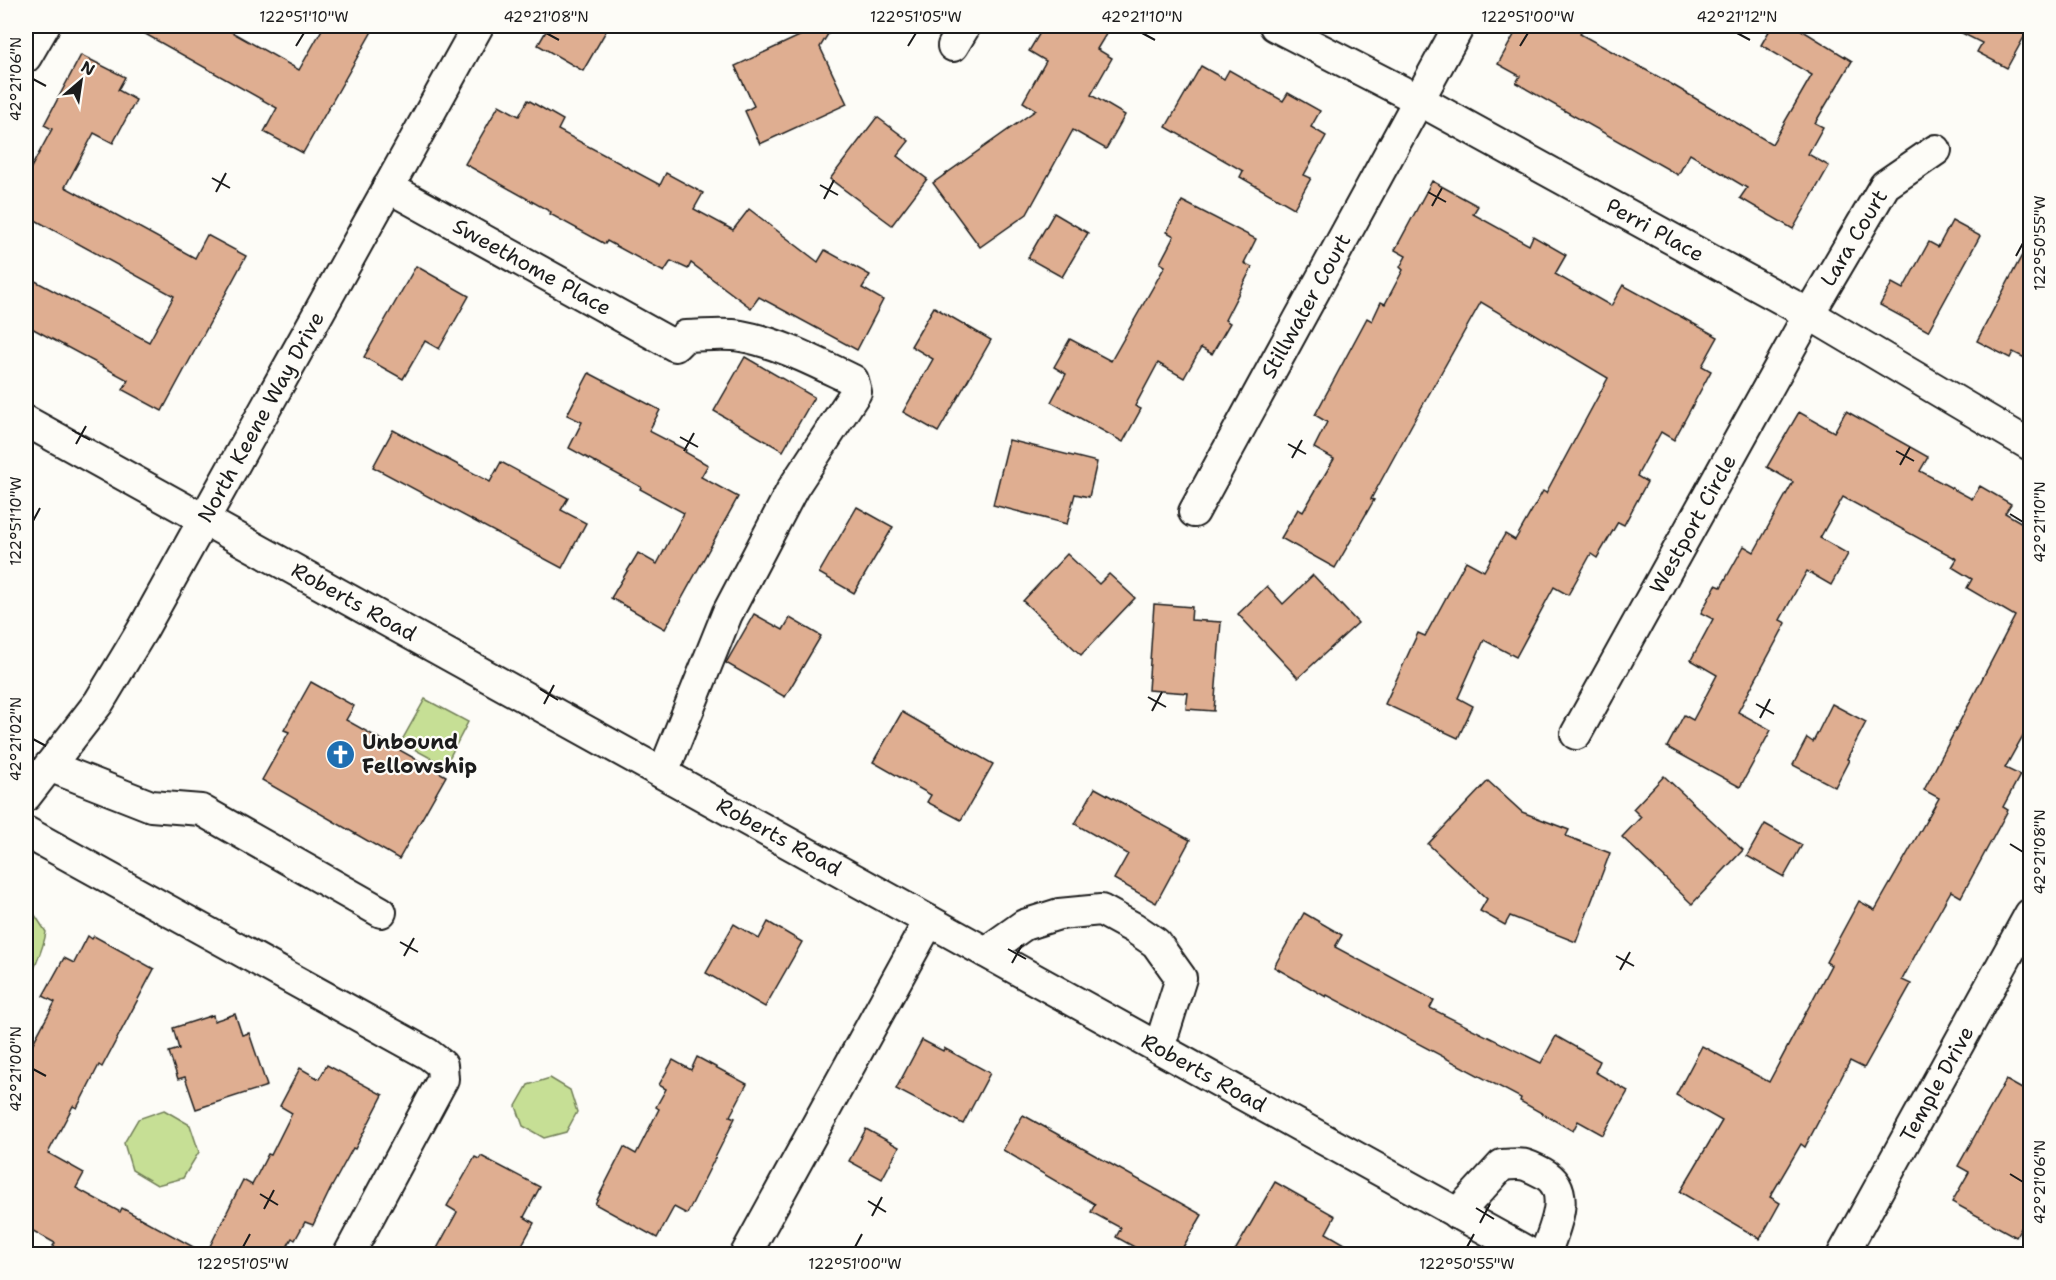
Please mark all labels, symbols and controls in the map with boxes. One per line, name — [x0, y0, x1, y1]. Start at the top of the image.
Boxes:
text: 122°51'10"W — [259, 7, 349, 27]
text: 42°21'08"N — [503, 7, 589, 27]
text: 122°51'05"W — [870, 7, 962, 27]
text: 42°21'10"N — [1101, 7, 1183, 27]
text: 122°51'00"W — [1481, 7, 1575, 27]
text: 42°21'12"N — [1697, 7, 1777, 27]
text: 42°21'06"N — [6, 37, 26, 121]
north arrow — [51, 51, 111, 111]
text: N — [77, 56, 99, 81]
street label: Lara Court — [1814, 184, 1894, 292]
street label: Perri Place — [1601, 192, 1709, 268]
text: 122°50'55"W — [2030, 195, 2050, 291]
street label: Sweethome Place — [448, 212, 616, 322]
street label: Stillwater Court — [1255, 229, 1357, 383]
street label: North Keene Way Drive — [191, 306, 331, 528]
street label: Westport Circle — [1643, 449, 1743, 599]
text: 122°51'10"W — [6, 476, 26, 566]
text: 42°21'10"N — [2030, 481, 2050, 563]
street label: Roberts Road — [286, 556, 422, 648]
text: 42°21'02"N — [6, 697, 26, 781]
place label: Unbound Fellowship — [362, 728, 477, 780]
church icon: Unbound Fellowship — [325, 738, 357, 770]
street label: Roberts Road — [711, 791, 847, 883]
text: 42°21'08"N — [2030, 809, 2050, 895]
street label: Temple Drive — [1894, 1021, 1980, 1147]
text: 42°21'00"N — [6, 1026, 26, 1112]
street label: Roberts Road — [1136, 1027, 1272, 1119]
text: 42°21'06"N — [2030, 1140, 2050, 1224]
text: 122°51'05"W — [197, 1254, 289, 1274]
text: 122°51'00"W — [808, 1254, 902, 1274]
text: 122°50'55"W — [1419, 1254, 1515, 1274]

